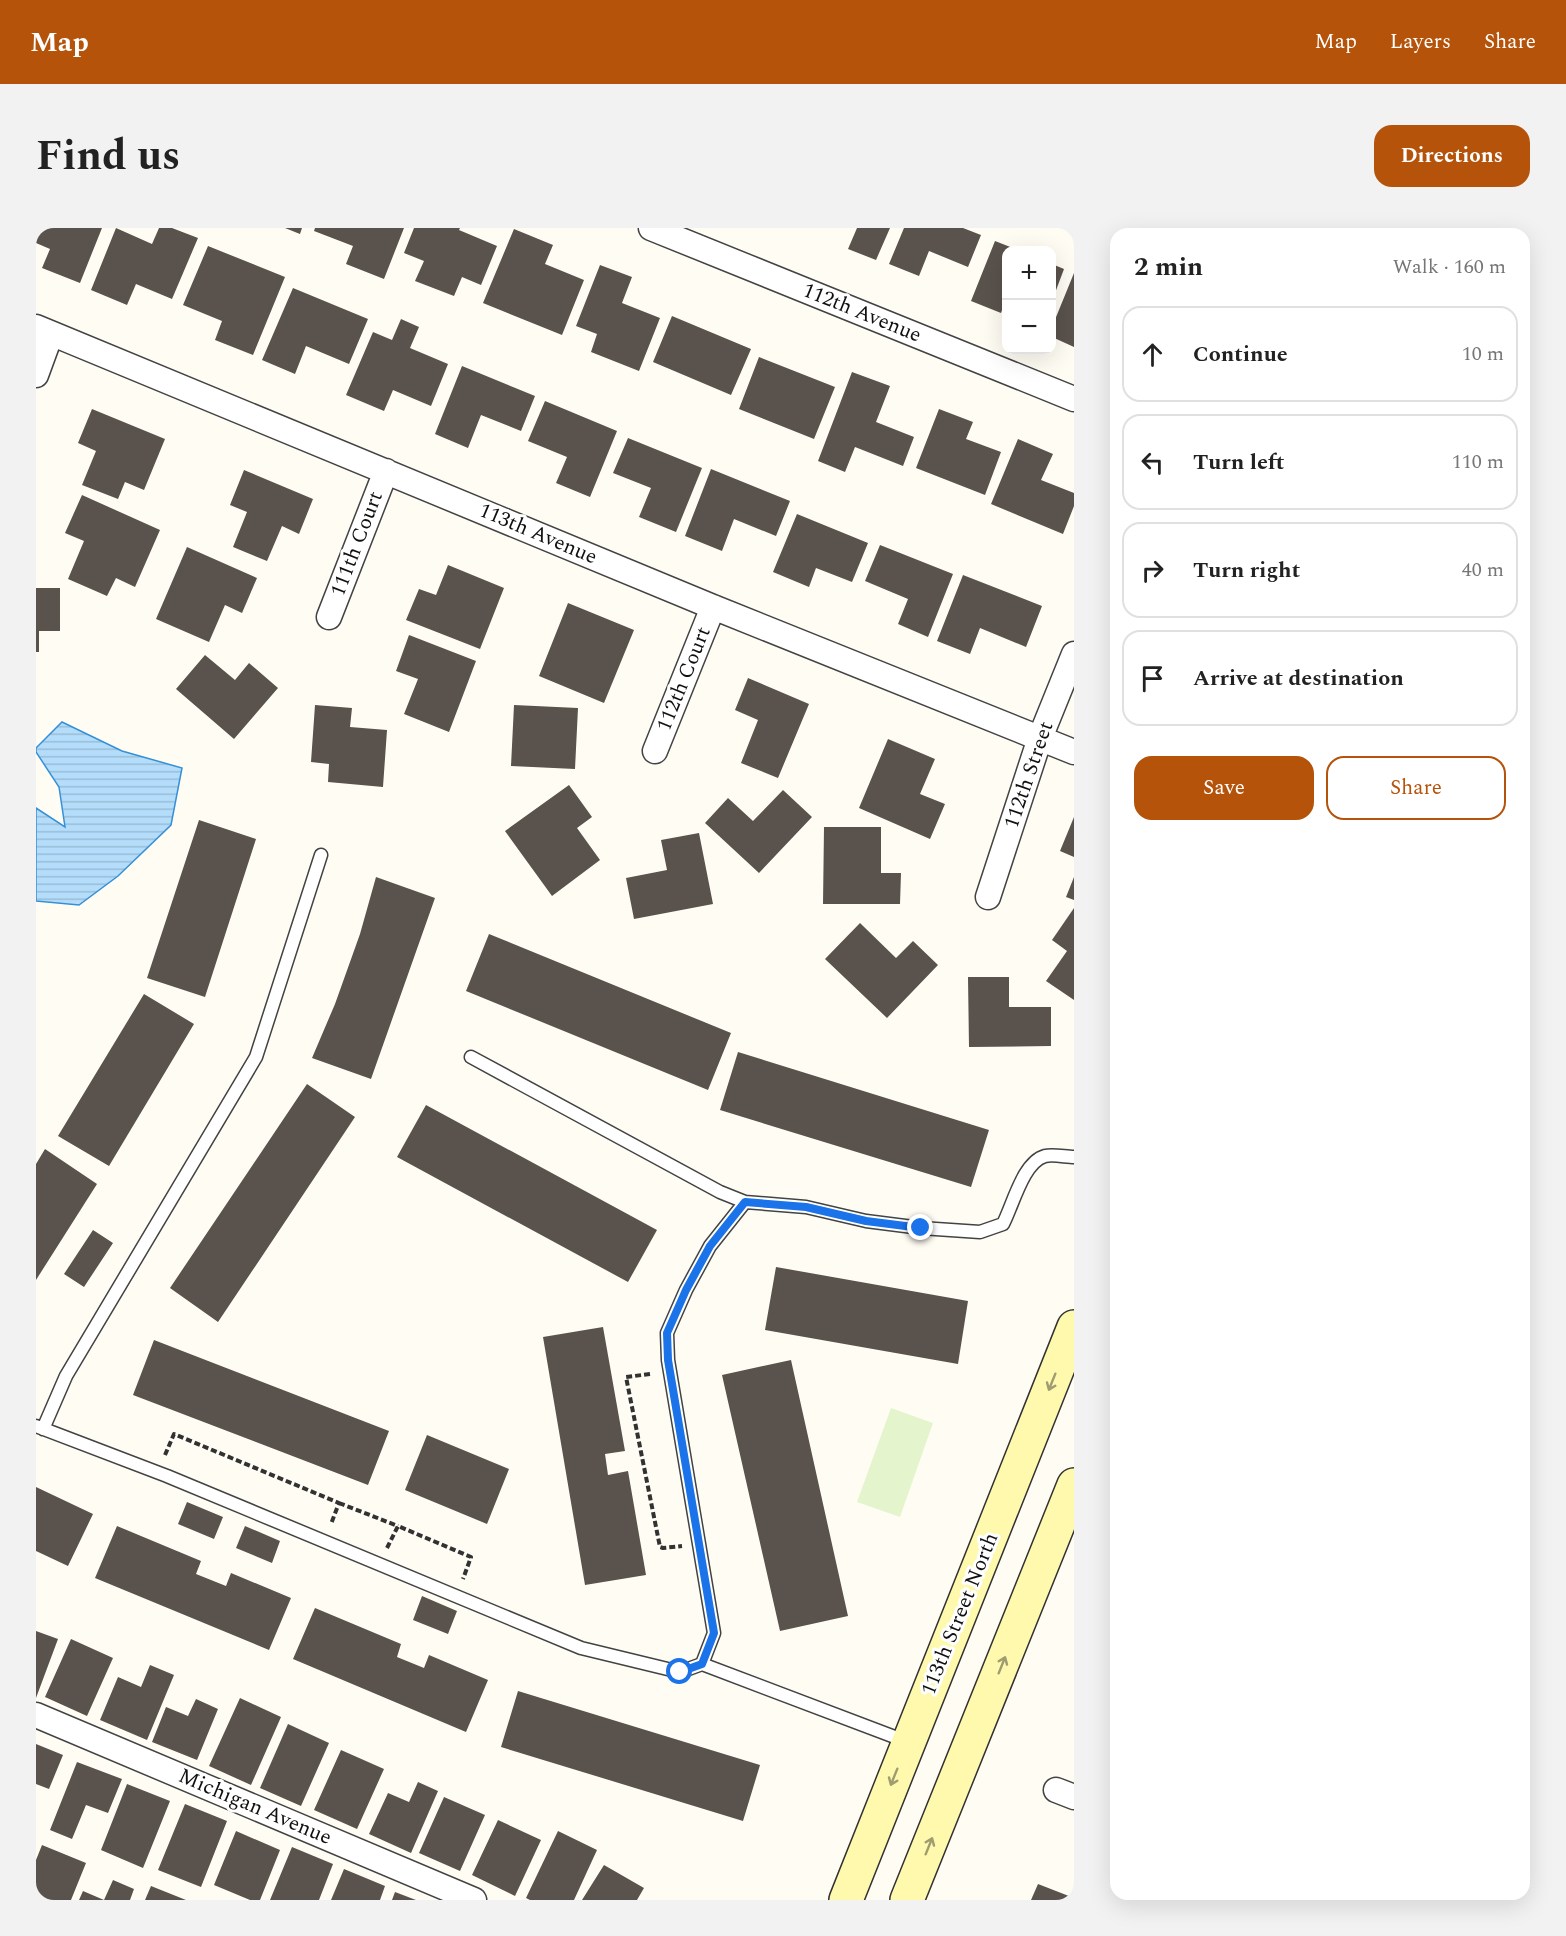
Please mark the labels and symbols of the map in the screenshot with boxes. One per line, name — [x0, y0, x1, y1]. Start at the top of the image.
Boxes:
street label: 112th Avenue — [798, 275, 926, 351]
street label: 111th Court — [322, 487, 392, 601]
street label: 113th Avenue — [474, 495, 602, 573]
street label: 112th Court — [648, 622, 720, 736]
street label: 112th Street — [996, 717, 1062, 833]
route end — [907, 1214, 933, 1240]
one-way arrow — [1046, 1372, 1057, 1391]
street label: 113th Street North — [913, 1528, 1007, 1700]
one-way arrow — [997, 1656, 1008, 1675]
route start — [666, 1658, 692, 1684]
street label: Michigan Avenue — [173, 1760, 337, 1854]
one-way arrow — [888, 1768, 899, 1786]
one-way arrow — [924, 1837, 935, 1855]

